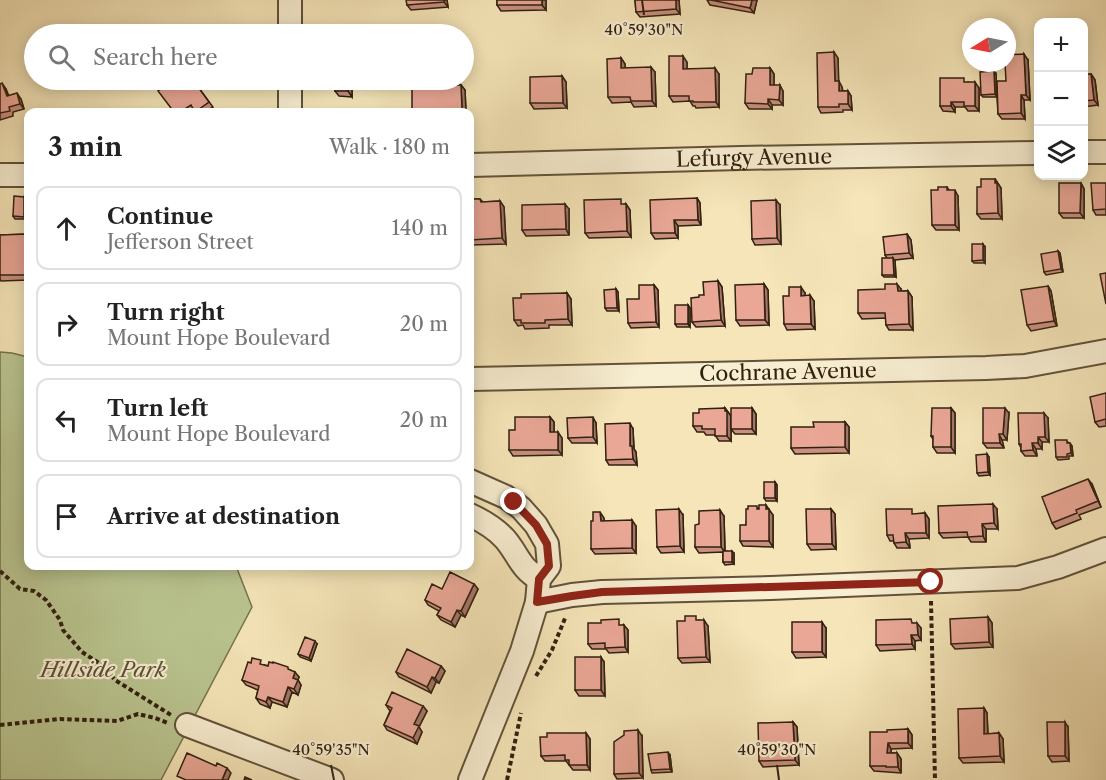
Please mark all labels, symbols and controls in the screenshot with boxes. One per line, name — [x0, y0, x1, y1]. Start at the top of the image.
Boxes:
north arrow — [962, 18, 1016, 72]
map controls — [1034, 18, 1088, 180]
button: + — [1034, 18, 1088, 72]
text: 40°59'30"N — [604, 20, 684, 39]
search box — [24, 24, 474, 90]
icon: search — [45, 41, 78, 74]
text: Search here — [93, 44, 218, 71]
button: − — [1034, 72, 1088, 126]
button: layers — [1034, 126, 1088, 180]
text: 3 min — [48, 131, 122, 163]
text: Walk · 180 m — [329, 135, 450, 159]
street label: Lefurgy Avenue — [675, 143, 832, 172]
text: Continue — [107, 203, 213, 230]
icon: ahead — [50, 212, 83, 245]
text: 140 m — [391, 216, 448, 240]
text: Jefferson Street — [107, 230, 254, 254]
text: Turn right — [107, 299, 225, 326]
icon: right — [50, 308, 83, 341]
text: 20 m — [400, 312, 448, 336]
text: Mount Hope Boulevard — [107, 326, 330, 350]
street label: Cochrane Avenue — [699, 357, 877, 386]
text: Turn left — [107, 395, 208, 422]
icon: left — [50, 404, 83, 437]
text: 20 m — [400, 408, 448, 432]
text: Mount Hope Boulevard — [107, 422, 330, 446]
route end — [500, 488, 526, 514]
icon: arrive — [50, 500, 83, 533]
text: Arrive at destination — [107, 503, 340, 530]
route start — [917, 568, 943, 594]
park label: Hillside Park — [38, 657, 166, 682]
text: 40°59'35"N — [292, 740, 370, 759]
text: 40°59'30"N — [737, 740, 817, 759]

